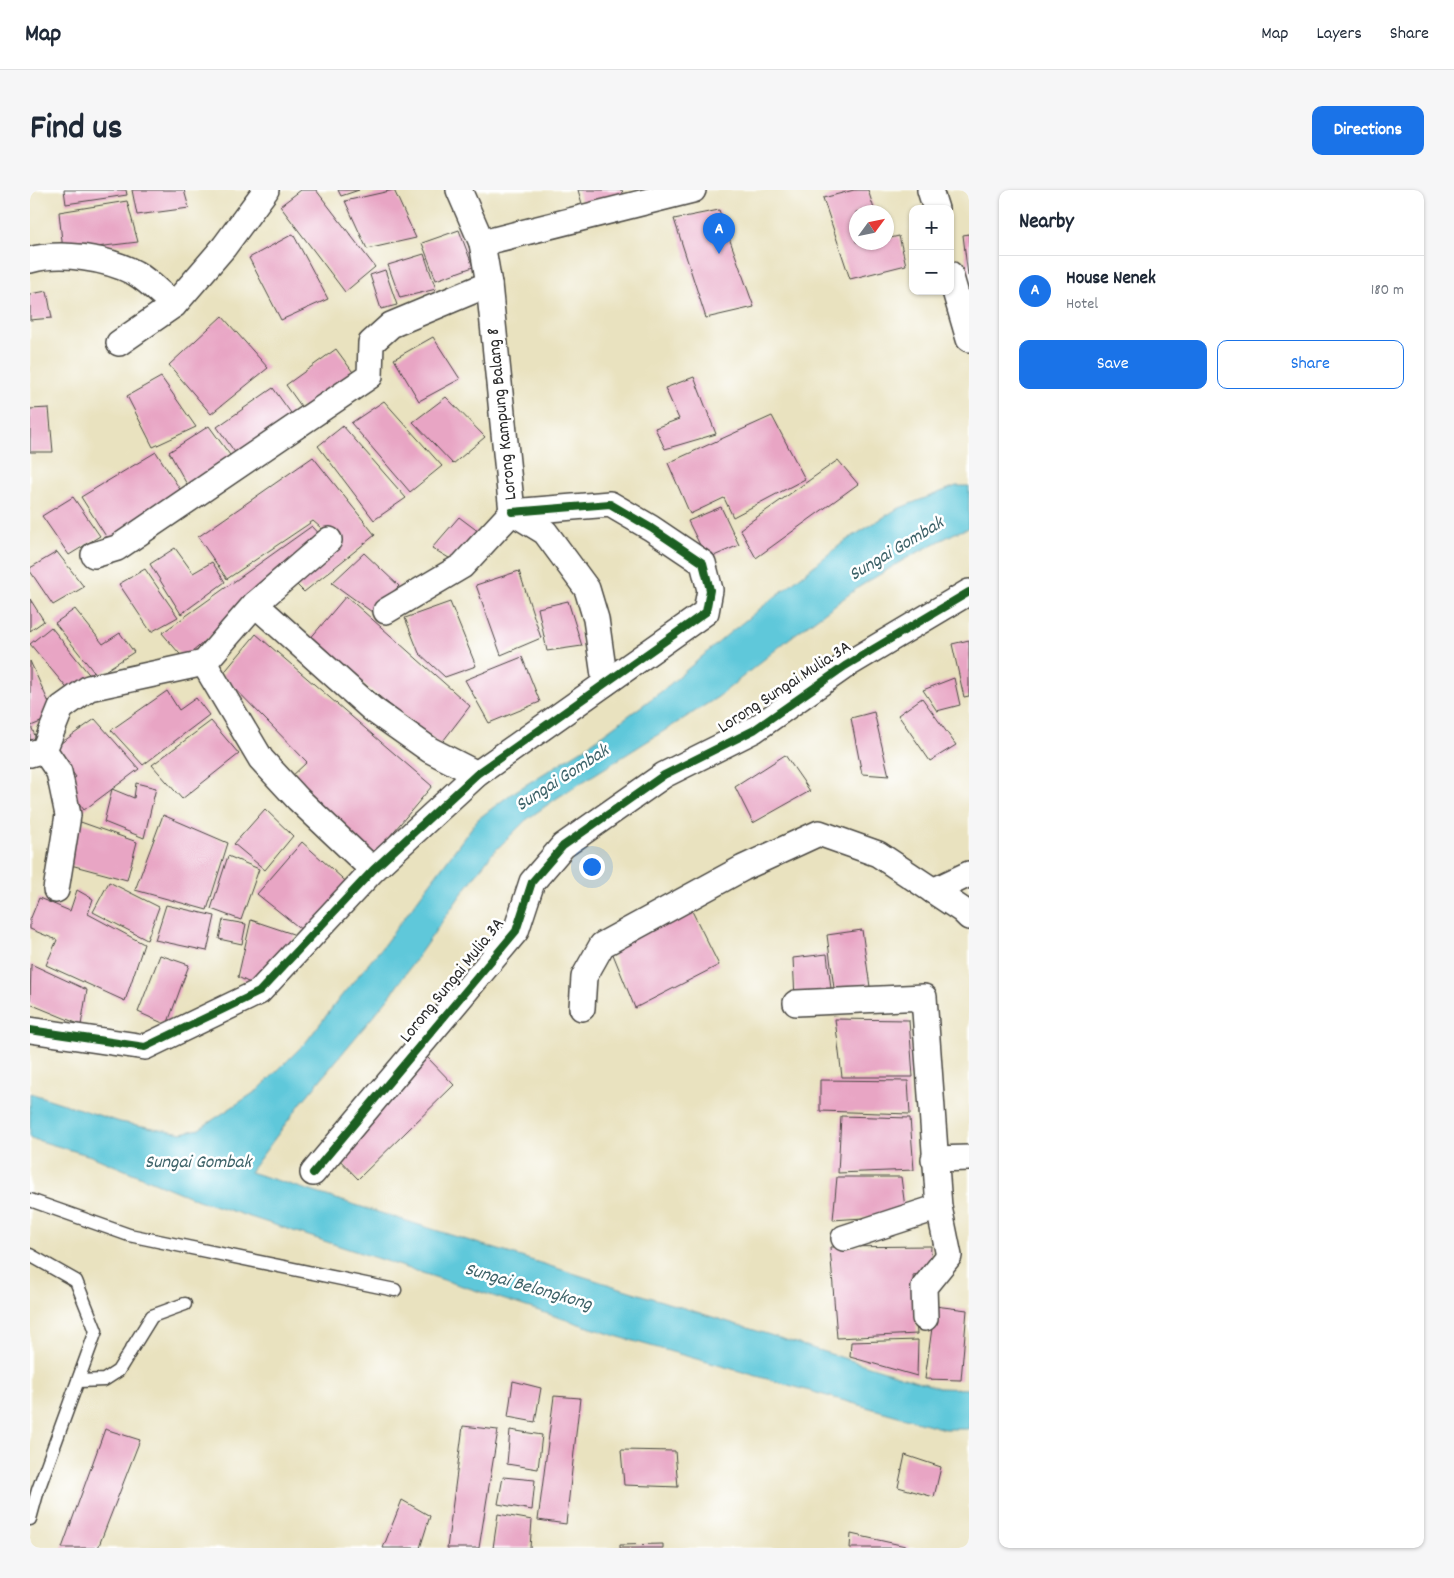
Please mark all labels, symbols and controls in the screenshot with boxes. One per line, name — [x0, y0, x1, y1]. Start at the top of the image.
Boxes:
text: Map — [25, 18, 61, 52]
text: Map — [1261, 22, 1288, 47]
text: Layers — [1316, 22, 1362, 47]
text: Share — [1390, 22, 1429, 47]
text: Find us — [30, 105, 122, 155]
button: Directions — [1312, 106, 1424, 155]
north arrow — [849, 205, 894, 250]
map controls — [909, 205, 954, 295]
button: + — [909, 205, 954, 250]
text: Nearby — [1019, 208, 1074, 238]
pin: A — [703, 213, 735, 254]
button: − — [909, 250, 954, 295]
text: House Nenek — [1066, 266, 1156, 293]
text: A — [1031, 279, 1039, 302]
text: 180 m — [1371, 279, 1404, 302]
text: Hotel — [1066, 293, 1098, 316]
street label: Lorong Kampung Balang 8 — [482, 327, 524, 501]
button: Save — [1019, 340, 1207, 389]
button: Share — [1217, 340, 1404, 389]
water label: Sungai Gombak — [844, 510, 951, 589]
street label: Lorong Sungai Mulia 3A — [713, 635, 857, 741]
water label: Sungai Gombak — [511, 737, 617, 819]
your location — [579, 854, 605, 880]
street label: Lorong Sungai Mulia 3A — [395, 913, 511, 1049]
water label: Sungai Gombak — [145, 1150, 253, 1177]
water label: Sungai Belongkong — [461, 1257, 595, 1319]

